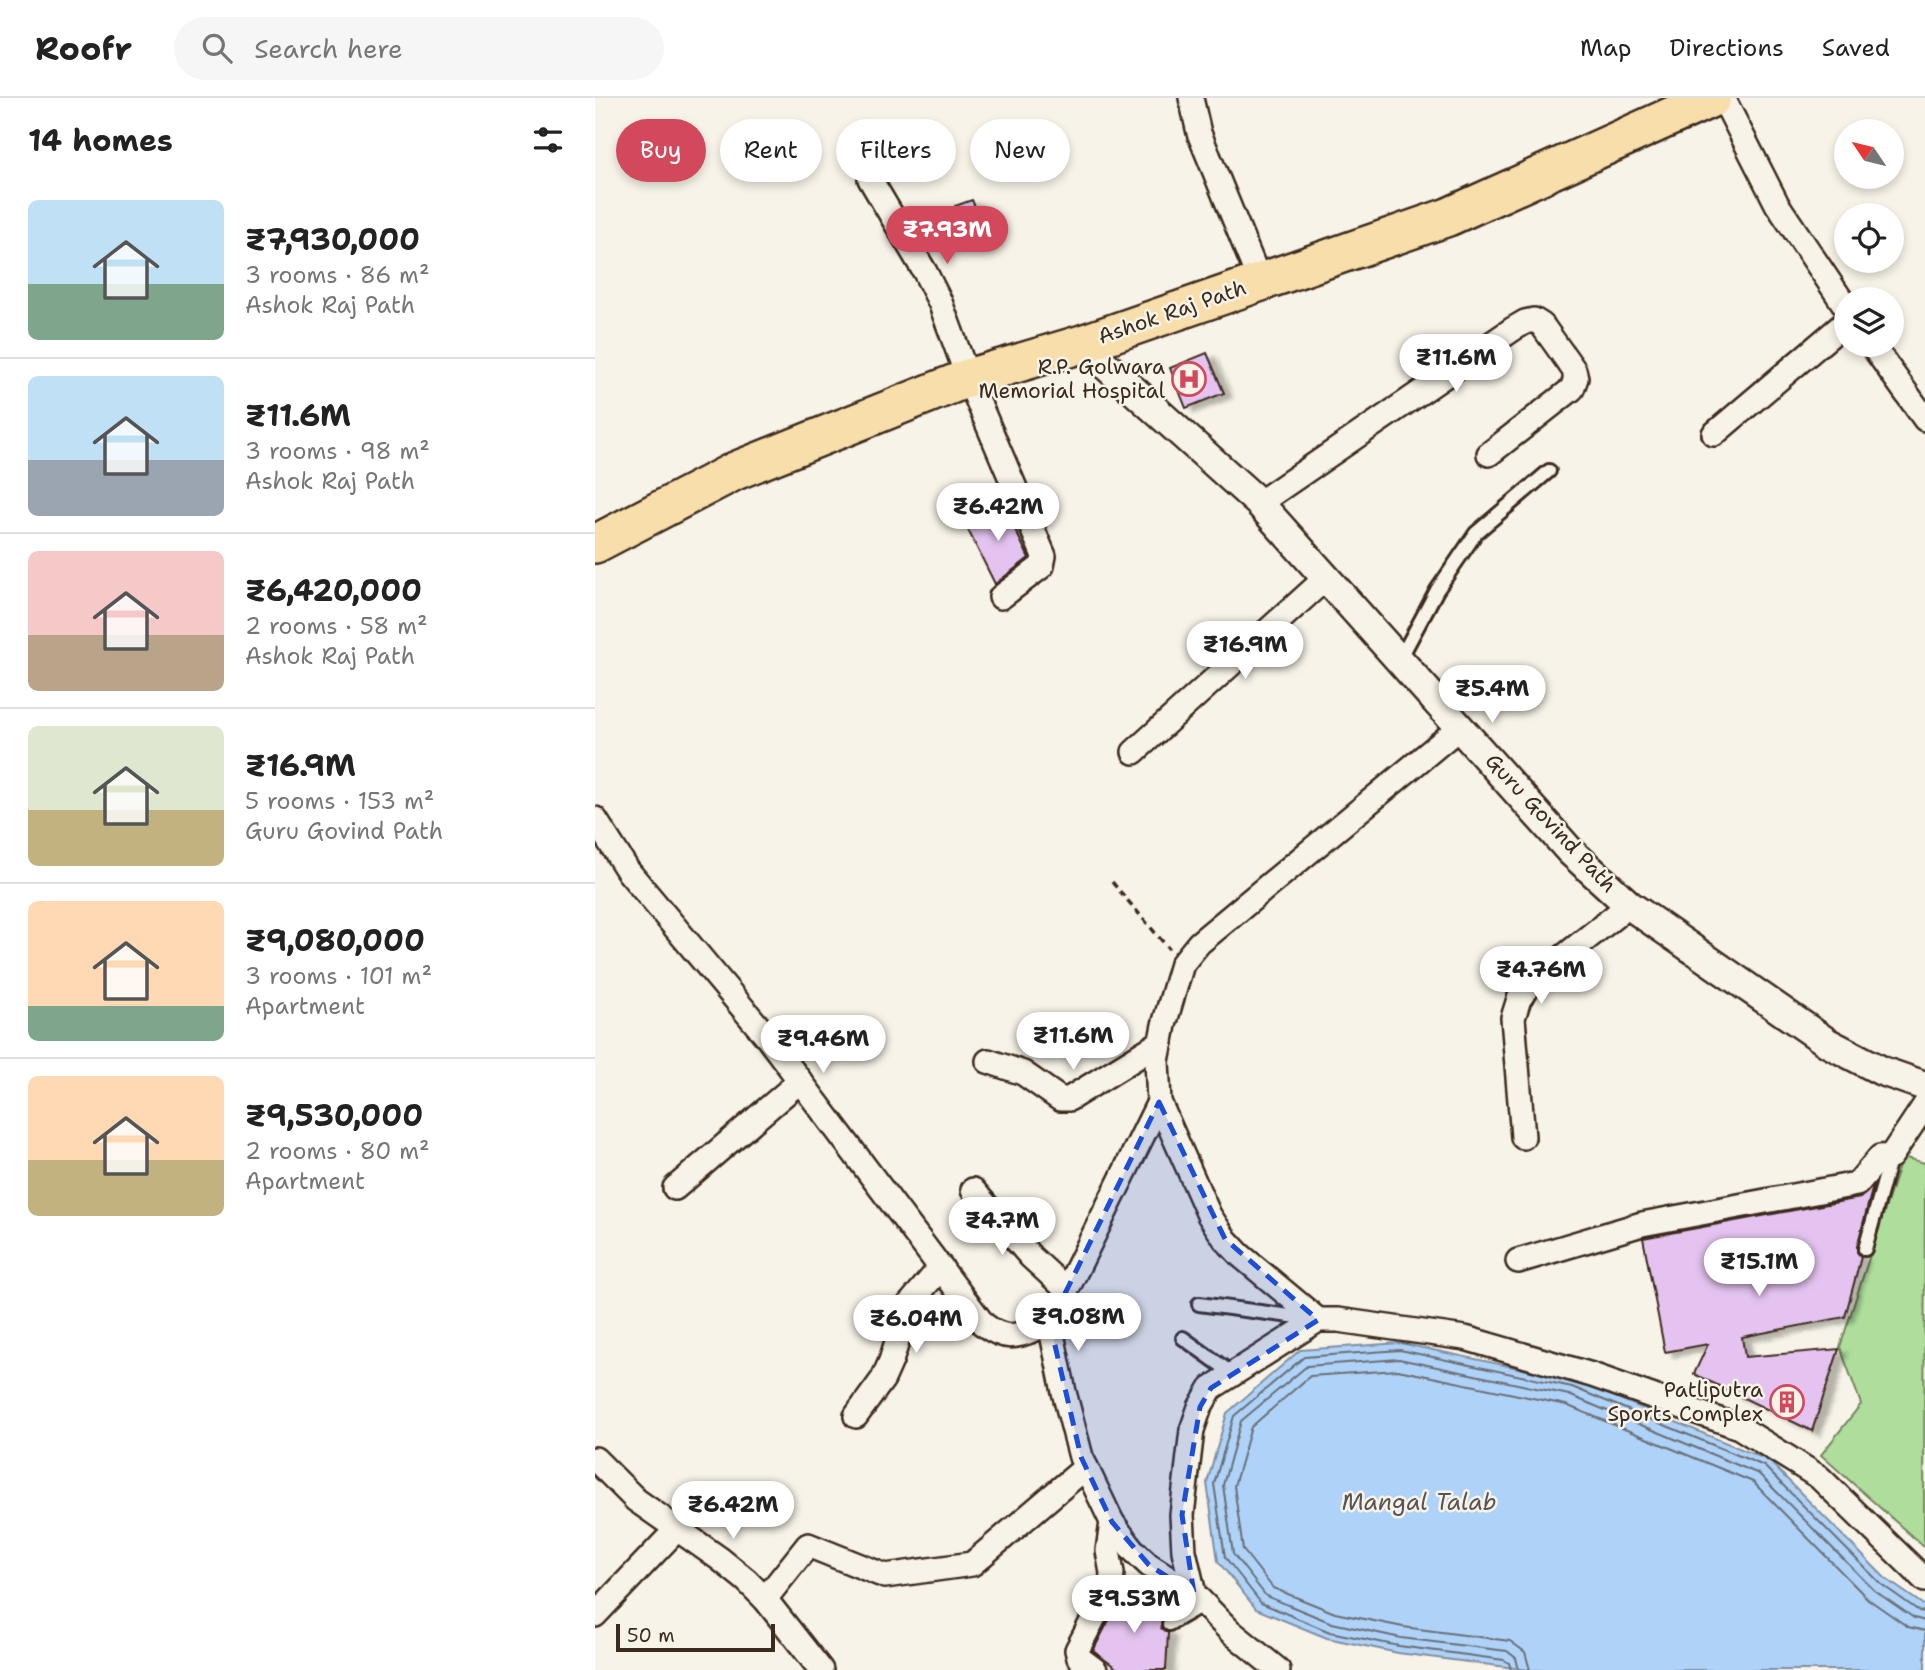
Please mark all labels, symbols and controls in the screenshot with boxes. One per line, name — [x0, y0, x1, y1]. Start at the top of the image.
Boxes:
search box — [174, 17, 664, 80]
text: Roofr — [35, 26, 132, 71]
icon: search — [198, 29, 236, 67]
text: Search here — [254, 31, 403, 66]
text: Map — [1580, 32, 1631, 64]
text: Directions — [1669, 32, 1784, 64]
text: Saved — [1822, 32, 1890, 64]
chip: Buy — [616, 119, 706, 182]
chip: Rent — [720, 119, 822, 182]
chip: Filters — [836, 119, 956, 182]
chip: New — [970, 119, 1070, 182]
north arrow — [1834, 119, 1904, 189]
map controls — [1834, 119, 1904, 357]
text: 14 homes — [28, 120, 173, 161]
icon: filters — [529, 121, 567, 159]
button: locate — [1834, 203, 1904, 273]
pin: ₹7.93M — [890, 206, 1004, 266]
text: ₹7.93M — [902, 214, 992, 244]
text: ₹7,930,000 — [245, 219, 420, 260]
icon: home — [84, 228, 168, 312]
text: 3 rooms · 86 m² — [245, 260, 430, 290]
street label: Ashok Raj Path — [1094, 273, 1250, 351]
button: layers — [1834, 287, 1904, 357]
text: Ashok Raj Path — [245, 290, 415, 320]
pin: ₹11.6M — [1399, 334, 1513, 394]
text: ₹11.6M — [1415, 342, 1497, 372]
place label: R.P. Golwara Memorial Hospital — [978, 353, 1166, 405]
hospital icon: R.P. Golwara Memorial Hospital — [1170, 360, 1208, 398]
text: ₹11.6M — [245, 395, 351, 436]
icon: home — [84, 404, 168, 488]
text: 3 rooms · 98 m² — [245, 436, 430, 466]
text: Ashok Raj Path — [245, 466, 415, 496]
pin: ₹6.42M — [941, 484, 1055, 543]
text: ₹6.42M — [952, 491, 1044, 521]
text: ₹6,420,000 — [245, 570, 422, 611]
icon: home — [84, 579, 168, 663]
text: 2 rooms · 58 m² — [245, 611, 428, 641]
pin: ₹16.9M — [1188, 622, 1302, 681]
text: ₹16.9M — [1202, 629, 1288, 659]
text: Ashok Raj Path — [245, 641, 415, 671]
pin: ₹5.4M — [1443, 666, 1541, 725]
text: ₹5.4M — [1455, 673, 1529, 703]
text: ₹16.9M — [245, 745, 356, 786]
street label: Guru Govind Path — [1479, 747, 1623, 899]
icon: home — [84, 754, 168, 838]
text: 5 rooms · 153 m² — [245, 786, 434, 816]
text: Guru Govind Path — [245, 816, 443, 846]
text: ₹9,080,000 — [245, 920, 425, 961]
icon: home — [84, 929, 168, 1013]
pin: ₹4.76M — [1484, 946, 1598, 1006]
text: ₹4.76M — [1496, 954, 1586, 984]
text: 3 rooms · 101 m² — [245, 961, 432, 991]
text: Apartment — [245, 991, 365, 1021]
pin: ₹11.6M — [1016, 1012, 1130, 1072]
pin: ₹9.46M — [766, 1016, 880, 1075]
text: ₹11.6M — [1032, 1020, 1114, 1050]
text: ₹9.46M — [777, 1023, 869, 1053]
text: ₹9,530,000 — [245, 1095, 423, 1136]
icon: home — [84, 1104, 168, 1188]
text: 2 rooms · 80 m² — [245, 1136, 430, 1166]
text: Apartment — [245, 1166, 365, 1196]
pin: ₹4.7M — [953, 1198, 1051, 1257]
text: ₹4.7M — [965, 1205, 1039, 1235]
pin: ₹15.1M — [1702, 1238, 1816, 1298]
text: ₹15.1M — [1720, 1246, 1798, 1276]
pin: ₹9.08M — [1021, 1294, 1135, 1353]
pin: ₹6.04M — [859, 1296, 973, 1355]
text: ₹9.08M — [1031, 1301, 1125, 1331]
text: ₹6.04M — [869, 1303, 963, 1333]
place label: Patliputra Sports Complex — [1608, 1376, 1763, 1428]
building icon: Patliputra Sports Complex — [1768, 1383, 1806, 1421]
pin: ₹6.42M — [676, 1482, 790, 1541]
water label: Mangal Talab — [1342, 1487, 1496, 1517]
text: ₹6.42M — [687, 1489, 779, 1519]
pin: ₹9.53M — [1077, 1576, 1191, 1635]
text: ₹9.53M — [1088, 1583, 1180, 1613]
scale bar — [616, 1621, 775, 1653]
text: 50 m — [627, 1623, 675, 1648]

